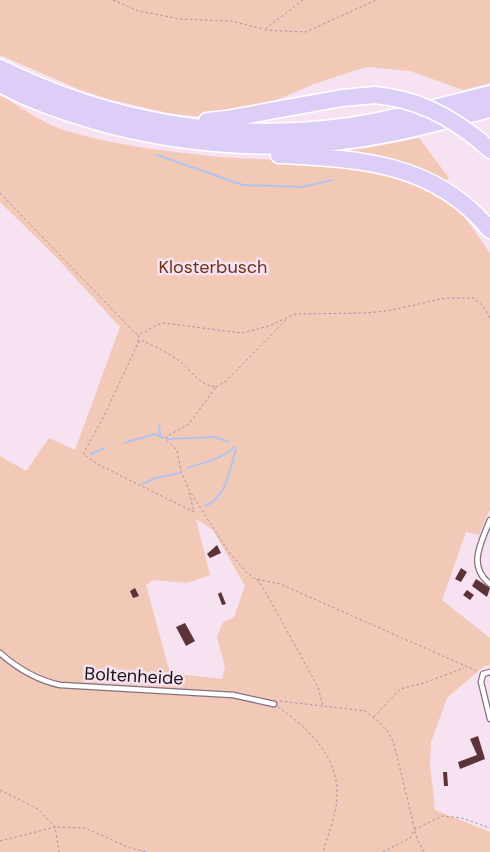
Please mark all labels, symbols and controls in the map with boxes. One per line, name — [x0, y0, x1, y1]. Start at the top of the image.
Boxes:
park label: Klosterbusch — [159, 255, 267, 279]
street label: Boltenheide — [84, 661, 184, 691]

